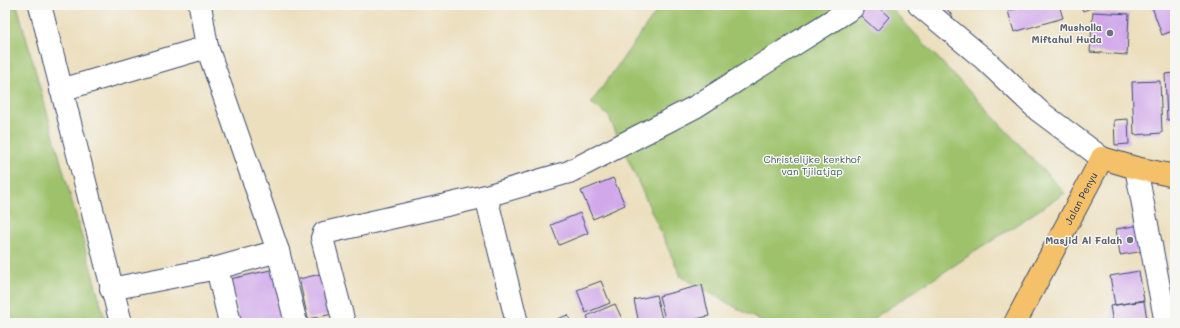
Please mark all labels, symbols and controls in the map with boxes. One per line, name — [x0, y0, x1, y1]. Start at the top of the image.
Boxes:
place label: Musholla Miftahul Huda — [1032, 20, 1102, 46]
marker: Musholla Miftahul Huda — [1105, 28, 1115, 38]
park label: Christelijke kerkhof van Tjilatjap — [763, 152, 862, 178]
street label: Jalan Penyu — [1061, 169, 1100, 227]
place label: Masjid Al Falah — [1045, 233, 1122, 247]
marker: Masjid Al Falah — [1125, 235, 1135, 245]

